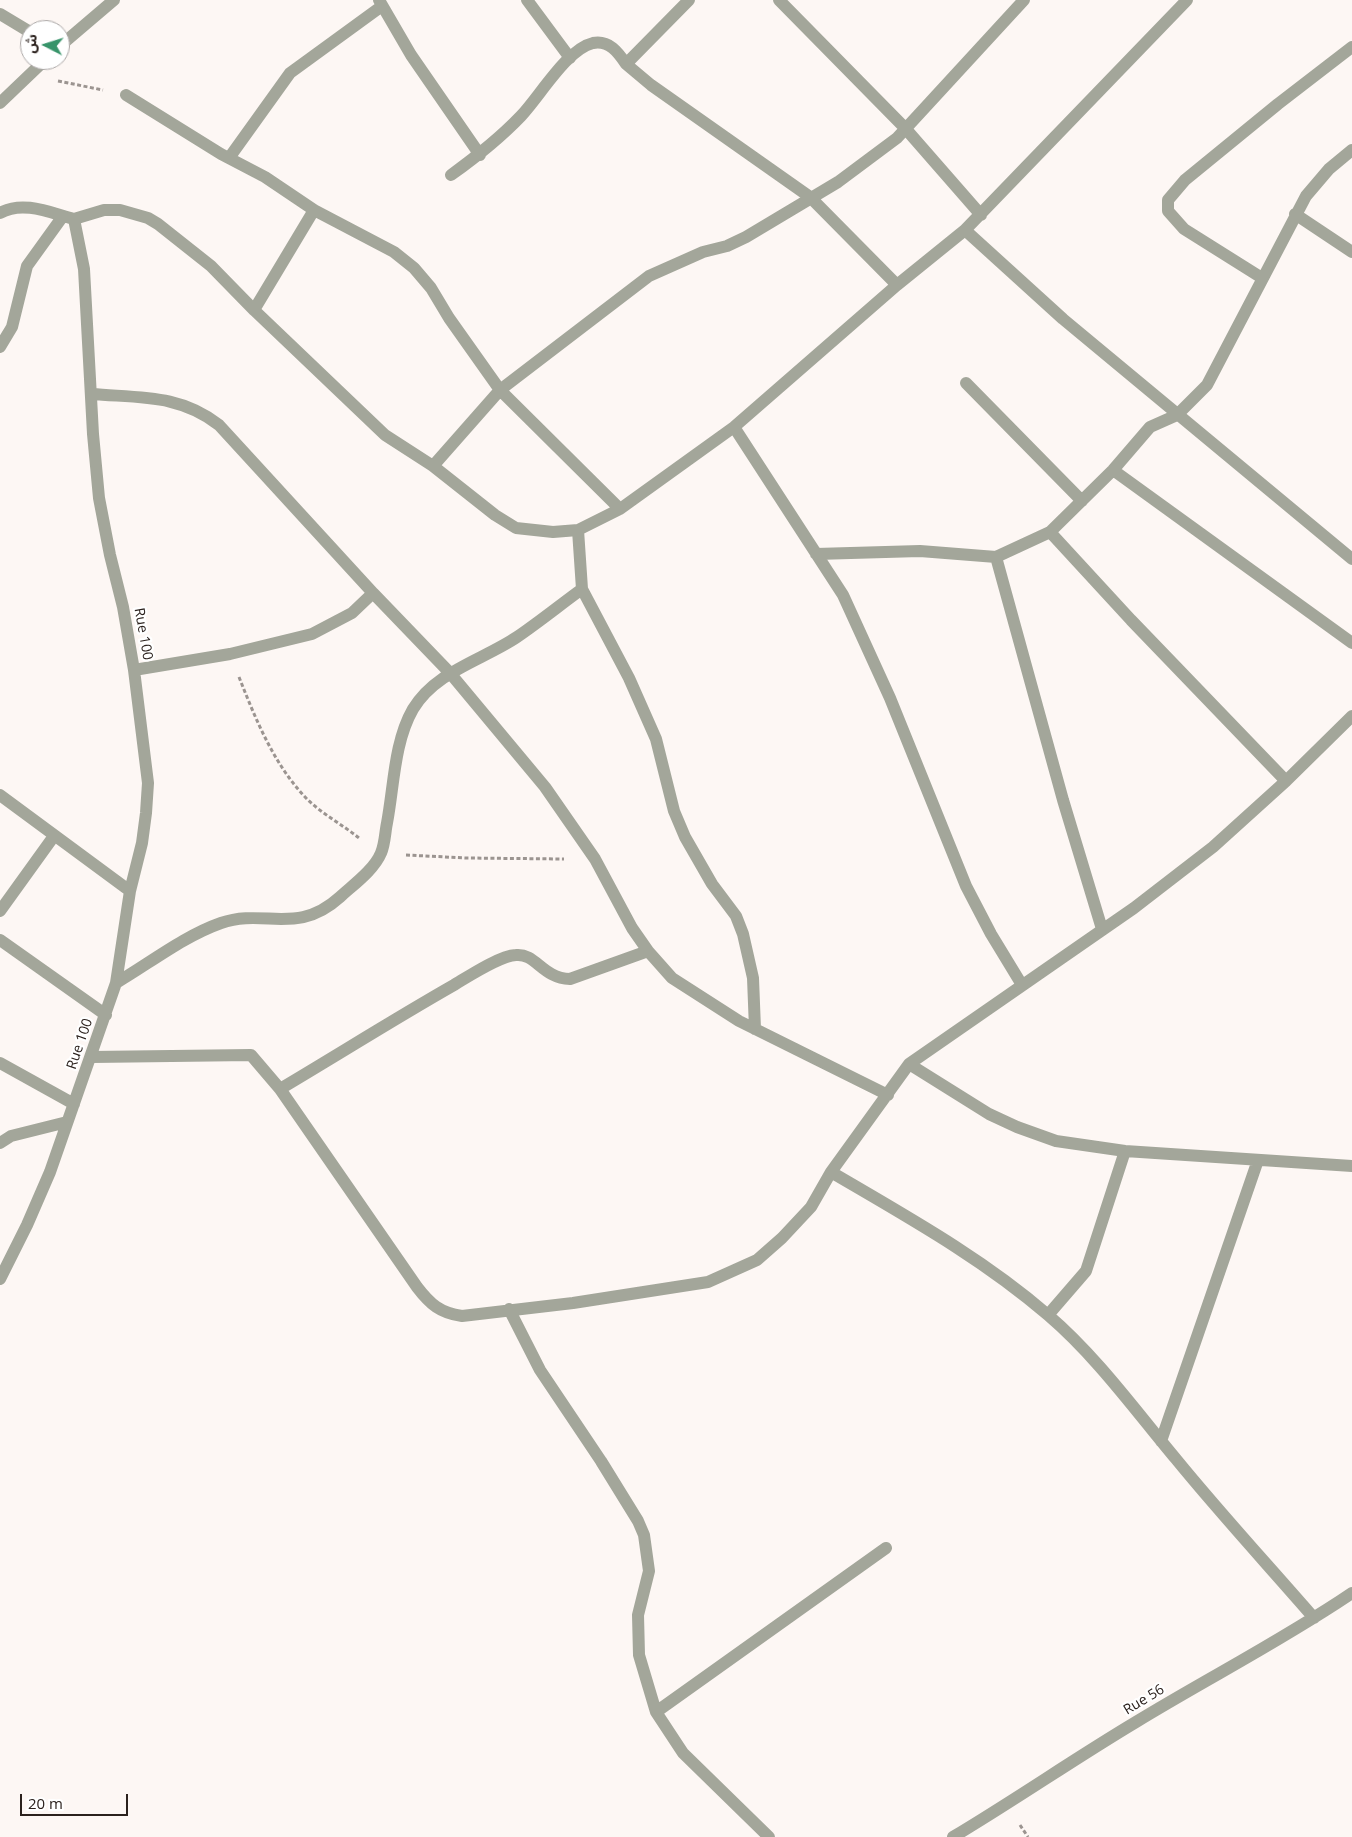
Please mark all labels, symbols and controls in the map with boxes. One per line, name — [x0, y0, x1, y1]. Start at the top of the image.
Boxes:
north arrow — [20, 20, 70, 70]
text: ش — [20, 33, 41, 54]
street label: Rue 100 — [130, 607, 156, 661]
street label: Rue 100 — [63, 1016, 97, 1072]
street label: Rue 56 — [1121, 1681, 1167, 1719]
scale bar — [22, 1784, 130, 1816]
text: 20 m — [28, 1793, 63, 1813]

